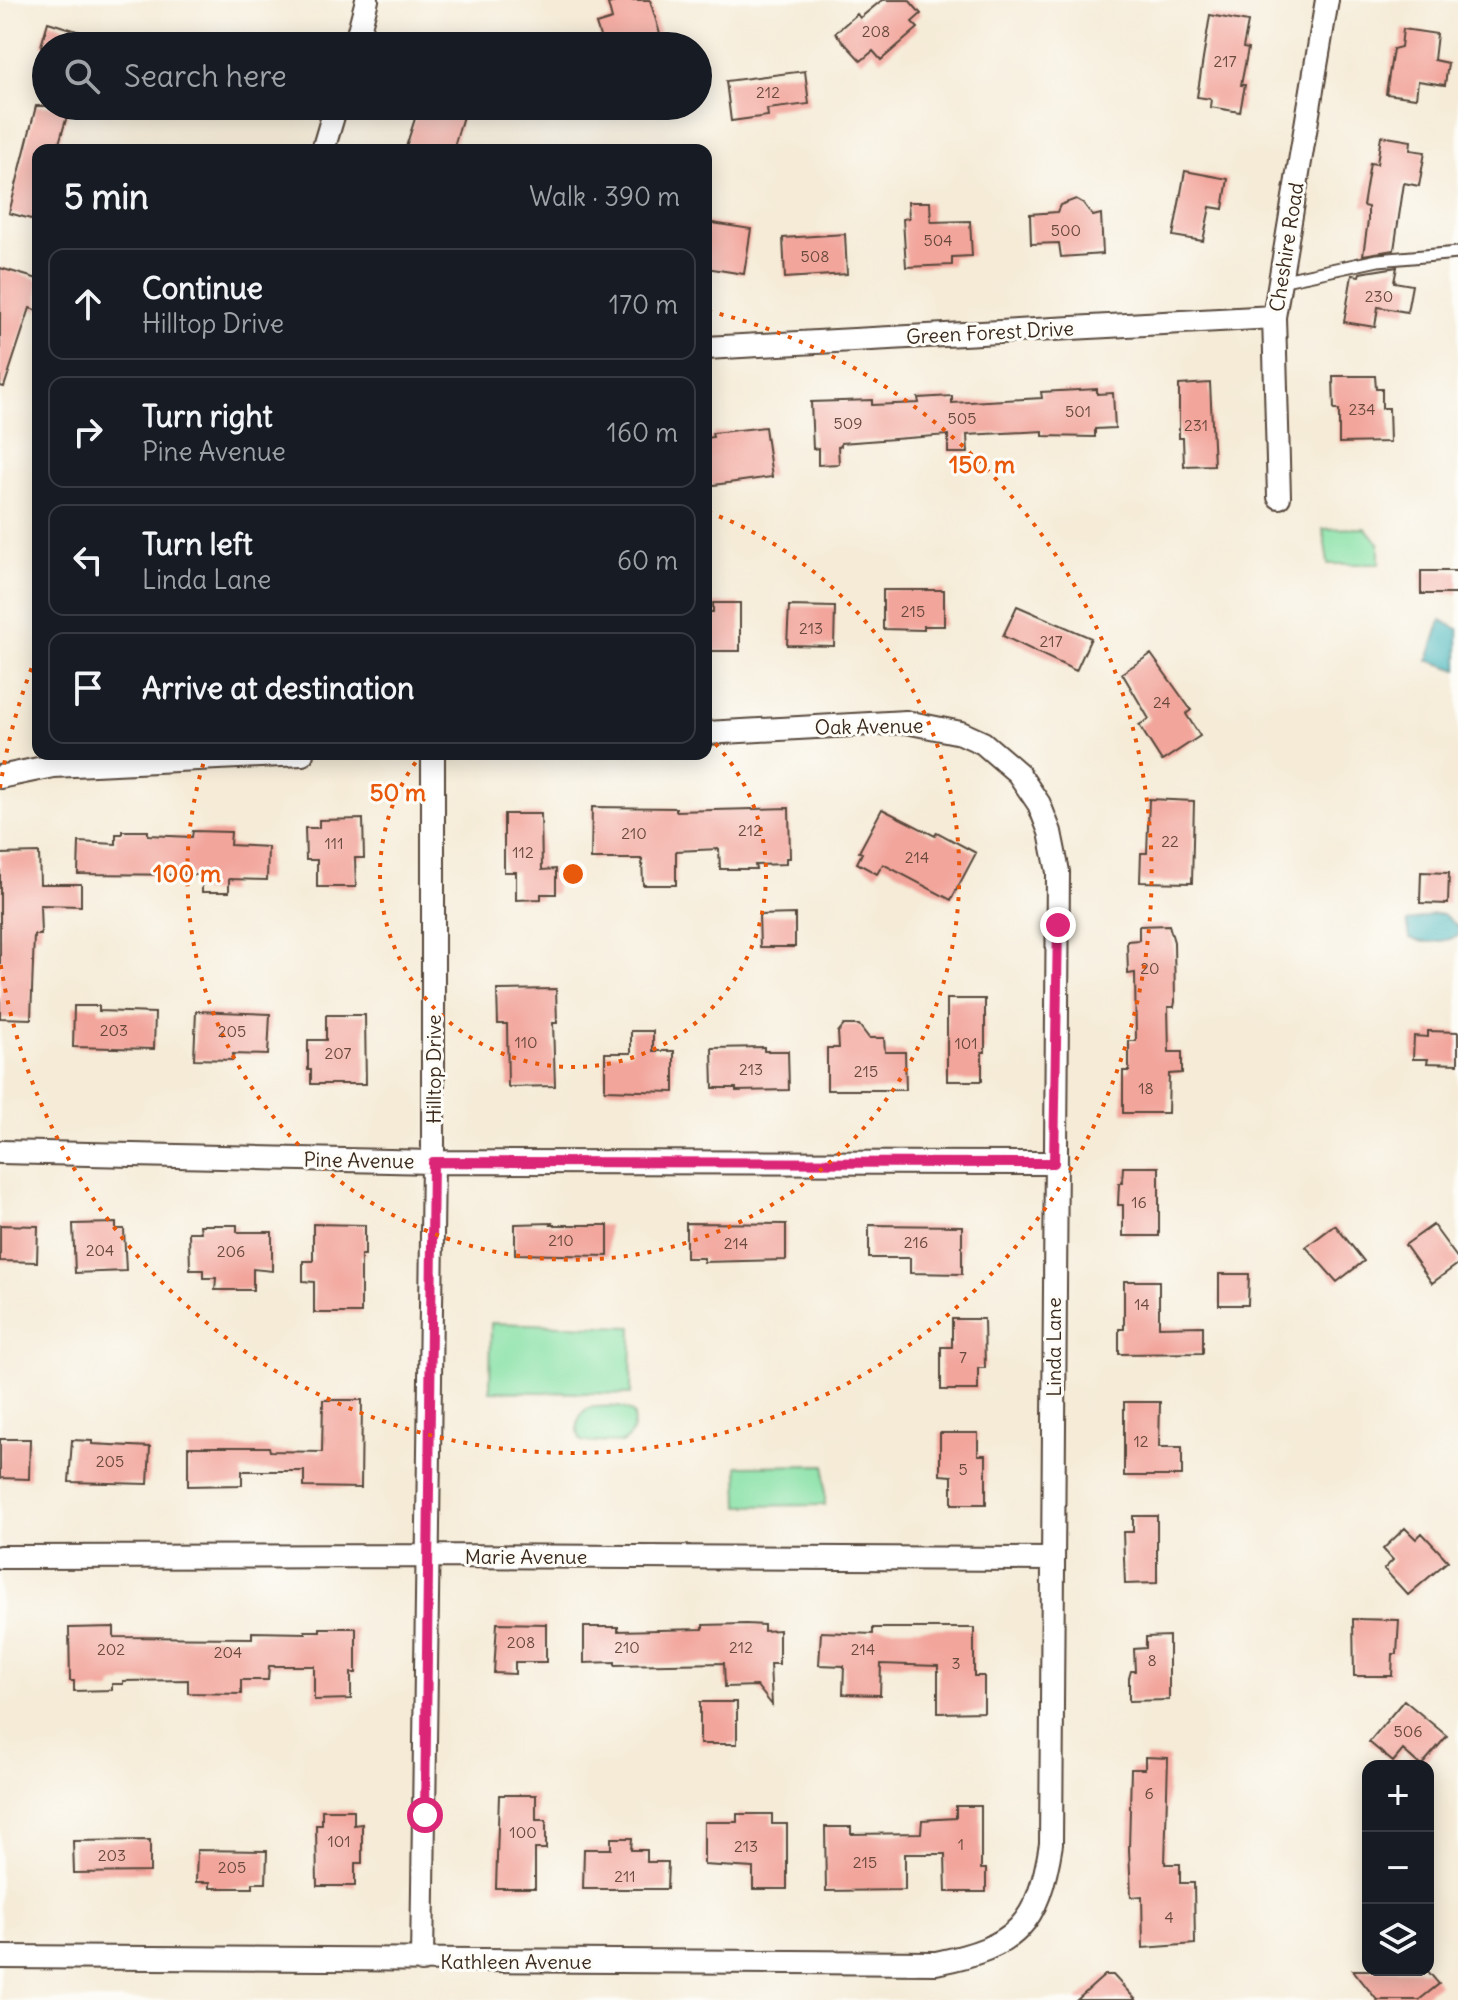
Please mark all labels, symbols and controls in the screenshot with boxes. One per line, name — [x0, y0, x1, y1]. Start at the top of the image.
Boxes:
house number: 208 — [862, 21, 890, 41]
search box — [32, 32, 712, 120]
house number: 217 — [1214, 51, 1237, 71]
icon: search — [60, 54, 104, 98]
text: Search here — [124, 57, 287, 95]
house number: 212 — [756, 82, 780, 102]
text: 5 min — [64, 175, 149, 218]
text: Walk · 390 m — [529, 180, 680, 213]
street label: Cheshire Road — [1263, 180, 1309, 313]
house number: 500 — [1051, 220, 1081, 240]
house number: 504 — [924, 230, 952, 250]
house number: 508 — [801, 246, 829, 266]
text: Continue — [142, 269, 263, 307]
icon: ahead — [66, 282, 110, 326]
house number: 230 — [1365, 286, 1393, 306]
text: 170 m — [609, 288, 678, 321]
text: Hilltop Drive — [142, 307, 284, 340]
street label: Green Forest Drive — [906, 315, 1074, 349]
text: Turn right — [142, 397, 273, 435]
house number: 234 — [1348, 399, 1376, 419]
house number: 501 — [1065, 401, 1091, 421]
house number: 505 — [948, 408, 976, 428]
icon: right — [66, 410, 110, 454]
house number: 509 — [834, 413, 862, 433]
house number: 231 — [1184, 415, 1208, 435]
text: 160 m — [607, 416, 678, 449]
text: Pine Avenue — [142, 435, 286, 468]
text: 150 m — [949, 449, 1015, 479]
text: Turn left — [142, 525, 253, 563]
icon: left — [66, 538, 110, 582]
text: 60 m — [617, 544, 678, 577]
text: Linda Lane — [142, 563, 271, 596]
house number: 215 — [901, 601, 925, 621]
house number: 213 — [799, 618, 823, 638]
house number: 217 — [1040, 631, 1063, 651]
icon: arrive — [66, 666, 110, 710]
text: Arrive at destination — [142, 669, 414, 707]
house number: 24 — [1153, 692, 1171, 712]
street label: Oak Avenue — [814, 713, 924, 739]
text: 50 m — [370, 777, 426, 807]
house number: 212 — [738, 820, 762, 840]
house number: 210 — [621, 823, 647, 843]
house number: 22 — [1161, 831, 1179, 851]
house number: 111 — [324, 833, 344, 853]
house number: 112 — [512, 842, 534, 862]
house number: 214 — [905, 847, 929, 867]
text: 100 m — [153, 858, 221, 888]
centre of rings — [559, 860, 587, 888]
route end — [1040, 907, 1076, 943]
house number: 20 — [1140, 958, 1160, 978]
street label: Hilltop Drive — [421, 1014, 446, 1124]
house number: 203 — [100, 1020, 128, 1040]
house number: 205 — [218, 1021, 246, 1041]
house number: 110 — [514, 1032, 538, 1052]
house number: 101 — [954, 1033, 978, 1053]
house number: 207 — [325, 1043, 352, 1063]
house number: 213 — [739, 1059, 763, 1079]
house number: 215 — [854, 1061, 878, 1081]
house number: 18 — [1138, 1078, 1154, 1098]
street label: Pine Avenue — [303, 1147, 415, 1173]
house number: 16 — [1131, 1192, 1147, 1212]
house number: 210 — [548, 1230, 574, 1250]
house number: 216 — [904, 1232, 928, 1252]
house number: 214 — [724, 1233, 748, 1253]
house number: 204 — [86, 1240, 114, 1260]
house number: 206 — [217, 1241, 245, 1261]
house number: 14 — [1134, 1294, 1150, 1314]
street label: Linda Lane — [1041, 1297, 1066, 1397]
house number: 7 — [959, 1347, 967, 1367]
house number: 12 — [1133, 1431, 1149, 1451]
house number: 205 — [96, 1451, 124, 1471]
house number: 5 — [958, 1459, 968, 1479]
street label: Marie Avenue — [465, 1544, 587, 1569]
house number: 208 — [507, 1632, 535, 1652]
house number: 210 — [614, 1637, 640, 1657]
house number: 212 — [729, 1637, 753, 1657]
house number: 202 — [97, 1639, 125, 1659]
house number: 214 — [851, 1639, 875, 1659]
house number: 204 — [214, 1642, 242, 1662]
house number: 8 — [1147, 1650, 1157, 1670]
house number: 3 — [951, 1653, 961, 1673]
house number: 506 — [1394, 1721, 1422, 1741]
map controls — [1362, 1760, 1434, 1976]
button: + — [1362, 1760, 1434, 1832]
house number: 6 — [1144, 1783, 1154, 1803]
route start — [407, 1797, 443, 1833]
house number: 100 — [509, 1822, 537, 1842]
house number: 101 — [327, 1831, 351, 1851]
button: − — [1362, 1832, 1434, 1904]
house number: 1 — [958, 1834, 964, 1854]
house number: 213 — [734, 1836, 758, 1856]
house number: 203 — [98, 1845, 126, 1865]
house number: 215 — [853, 1852, 877, 1872]
house number: 205 — [218, 1857, 246, 1877]
house number: 211 — [614, 1866, 636, 1886]
button: layers — [1362, 1904, 1434, 1976]
house number: 4 — [1164, 1907, 1174, 1927]
street label: Kathleen Avenue — [440, 1949, 592, 1974]

